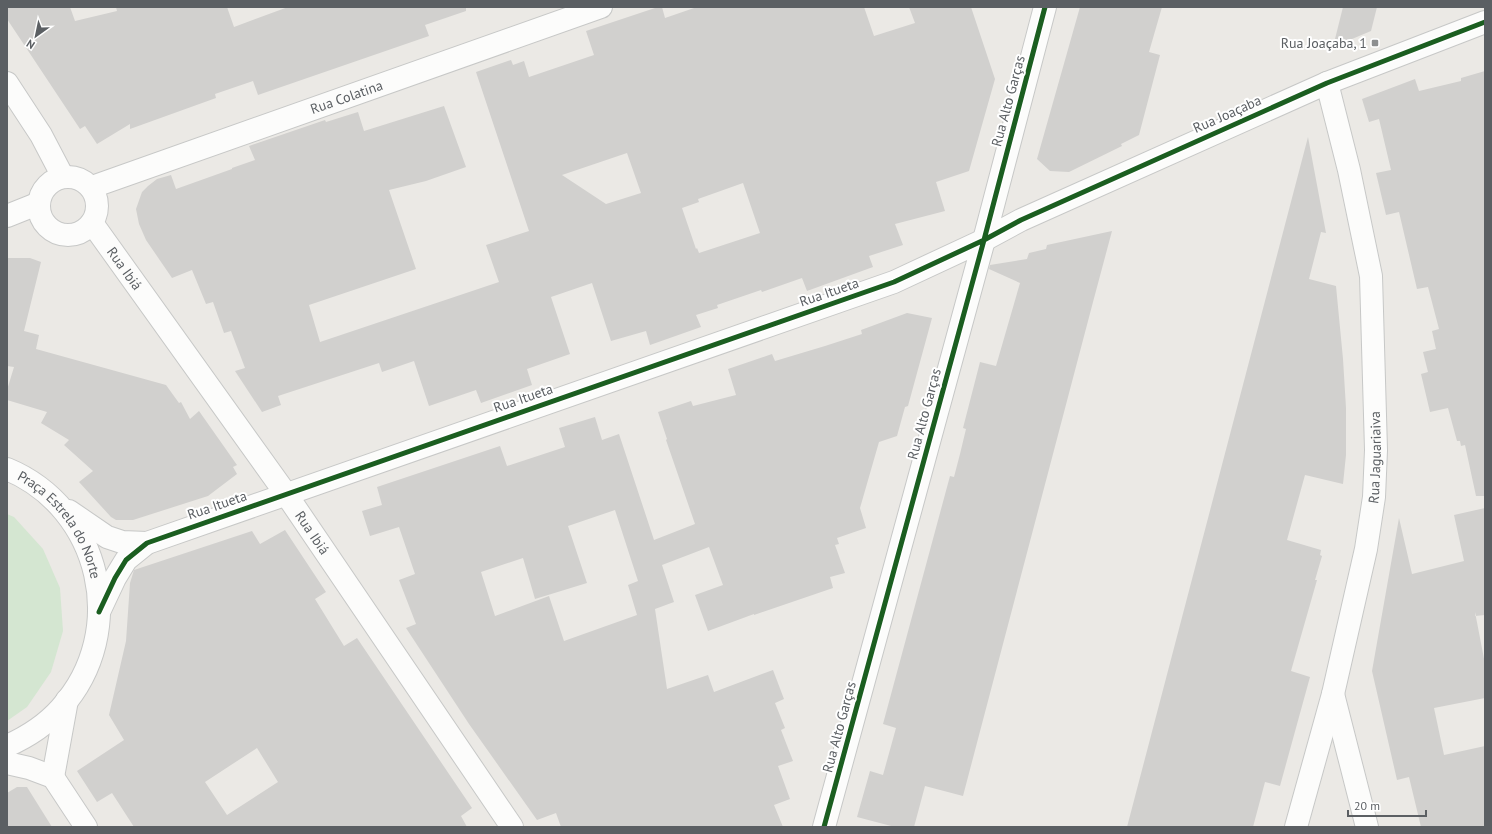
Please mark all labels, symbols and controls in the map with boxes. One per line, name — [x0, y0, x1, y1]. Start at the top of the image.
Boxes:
north arrow — [16, 16, 56, 56]
place label: Rua Joaçaba, 1 — [1281, 34, 1367, 52]
text: N — [24, 37, 37, 52]
marker: Rua Joaçaba, 1 — [1370, 38, 1380, 48]
street label: Rua Alto Garças — [987, 53, 1029, 148]
street label: Rua Colatina — [308, 76, 385, 118]
street label: Rua Joaçaba — [1190, 91, 1264, 137]
street label: Rua Ibiá — [103, 243, 146, 294]
street label: Rua Itueta — [797, 273, 861, 311]
street label: Rua Alto Garças — [903, 366, 945, 461]
street label: Rua Itueta — [491, 379, 555, 417]
street label: Rua Jaguariaiva — [1364, 411, 1385, 505]
street label: Praça Estrela do Norte — [15, 467, 105, 580]
street label: Rua Itueta — [185, 486, 249, 524]
street label: Rua Ibiá — [291, 507, 333, 558]
street label: Rua Alto Garças — [818, 679, 860, 774]
scale bar — [1348, 792, 1426, 818]
text: 20 m — [1354, 798, 1380, 813]

